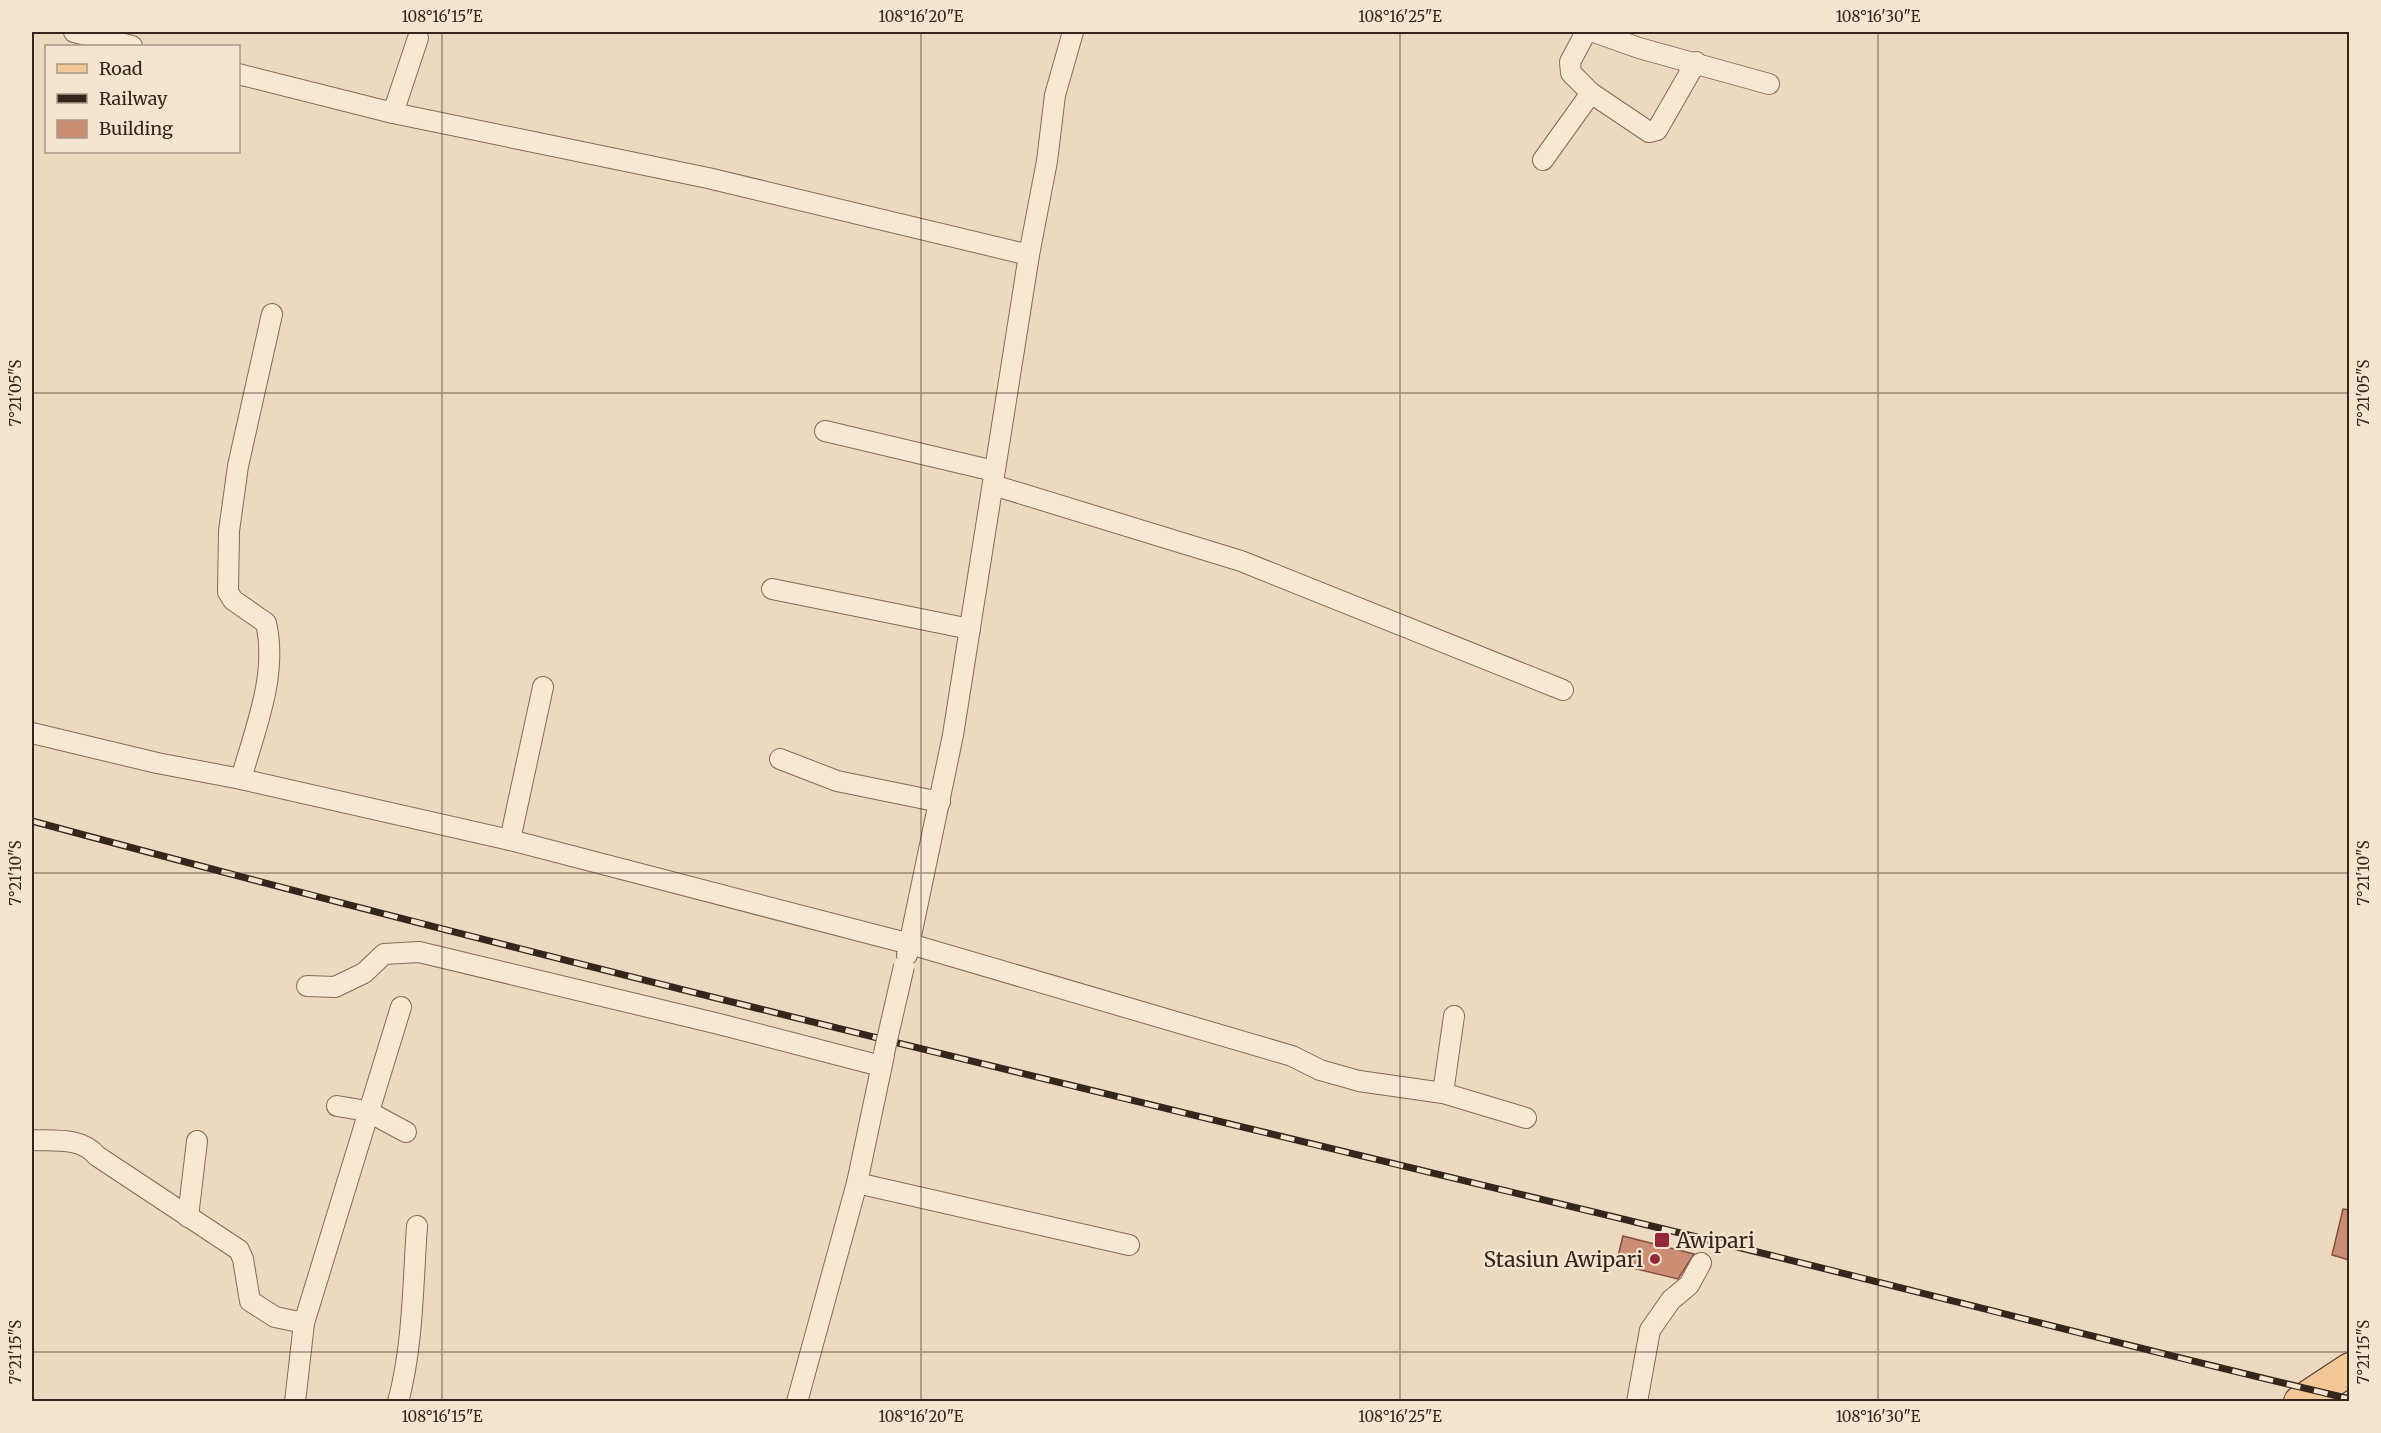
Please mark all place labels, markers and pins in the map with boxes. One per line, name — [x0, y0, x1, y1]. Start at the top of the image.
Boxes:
place label: Awipari — [1675, 1227, 1755, 1254]
marker: Awipari — [1653, 1231, 1671, 1249]
place label: Stasiun Awipari — [1484, 1246, 1643, 1273]
marker: Stasiun Awipari — [1648, 1252, 1662, 1266]

